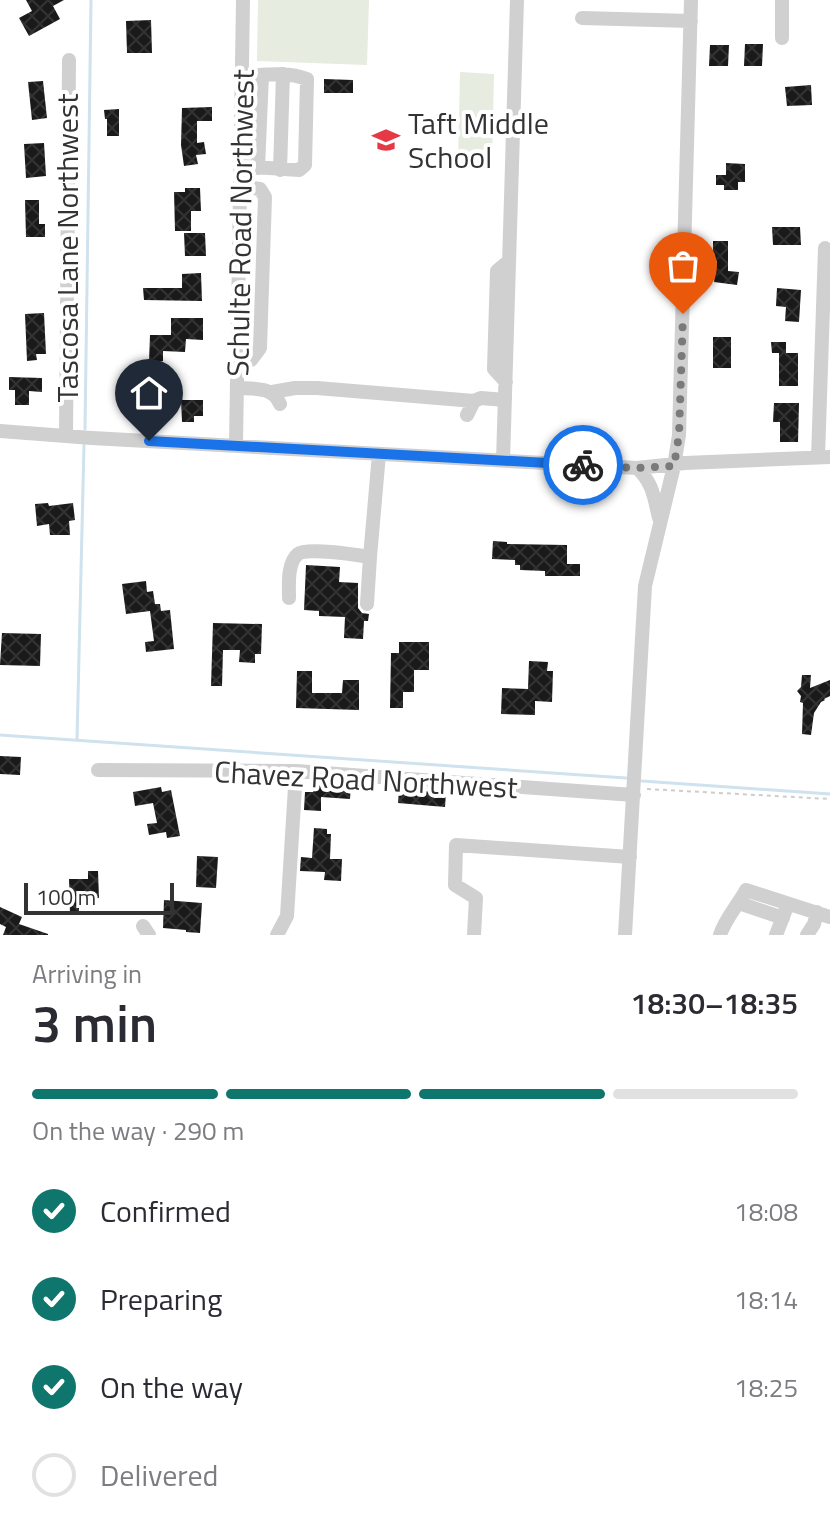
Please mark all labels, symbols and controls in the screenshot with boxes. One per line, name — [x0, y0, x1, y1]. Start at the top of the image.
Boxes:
street label: Schulte Road Northwest — [214, 68, 266, 377]
street label: Tascosa Lane Northwest — [44, 93, 90, 402]
place label: Taft Middle School — [408, 100, 549, 180]
school or university icon: Taft Middle School — [371, 125, 401, 155]
pin — [649, 232, 717, 314]
icon: bag — [661, 244, 705, 288]
pin — [115, 359, 183, 441]
icon: home — [127, 371, 171, 415]
courier — [543, 425, 623, 505]
icon: bike — [561, 443, 605, 487]
street label: Chavez Road Northwest — [213, 748, 519, 810]
scale bar — [24, 879, 174, 915]
text: 100 m — [36, 880, 96, 914]
text: Arriving in — [32, 954, 142, 993]
text: 18:30–18:35 — [631, 980, 798, 1026]
text: 3 min — [32, 983, 157, 1062]
text: On the way · 290 m — [32, 1111, 244, 1150]
text: Confirmed — [100, 1188, 231, 1234]
icon: check — [32, 1189, 76, 1233]
text: 18:08 — [734, 1192, 798, 1231]
text: Preparing — [100, 1276, 222, 1322]
icon: check — [32, 1277, 76, 1321]
text: 18:14 — [734, 1280, 798, 1319]
text: On the way — [100, 1364, 243, 1410]
icon: check — [32, 1365, 76, 1409]
text: 18:25 — [734, 1368, 798, 1407]
text: Delivered — [100, 1452, 218, 1498]

